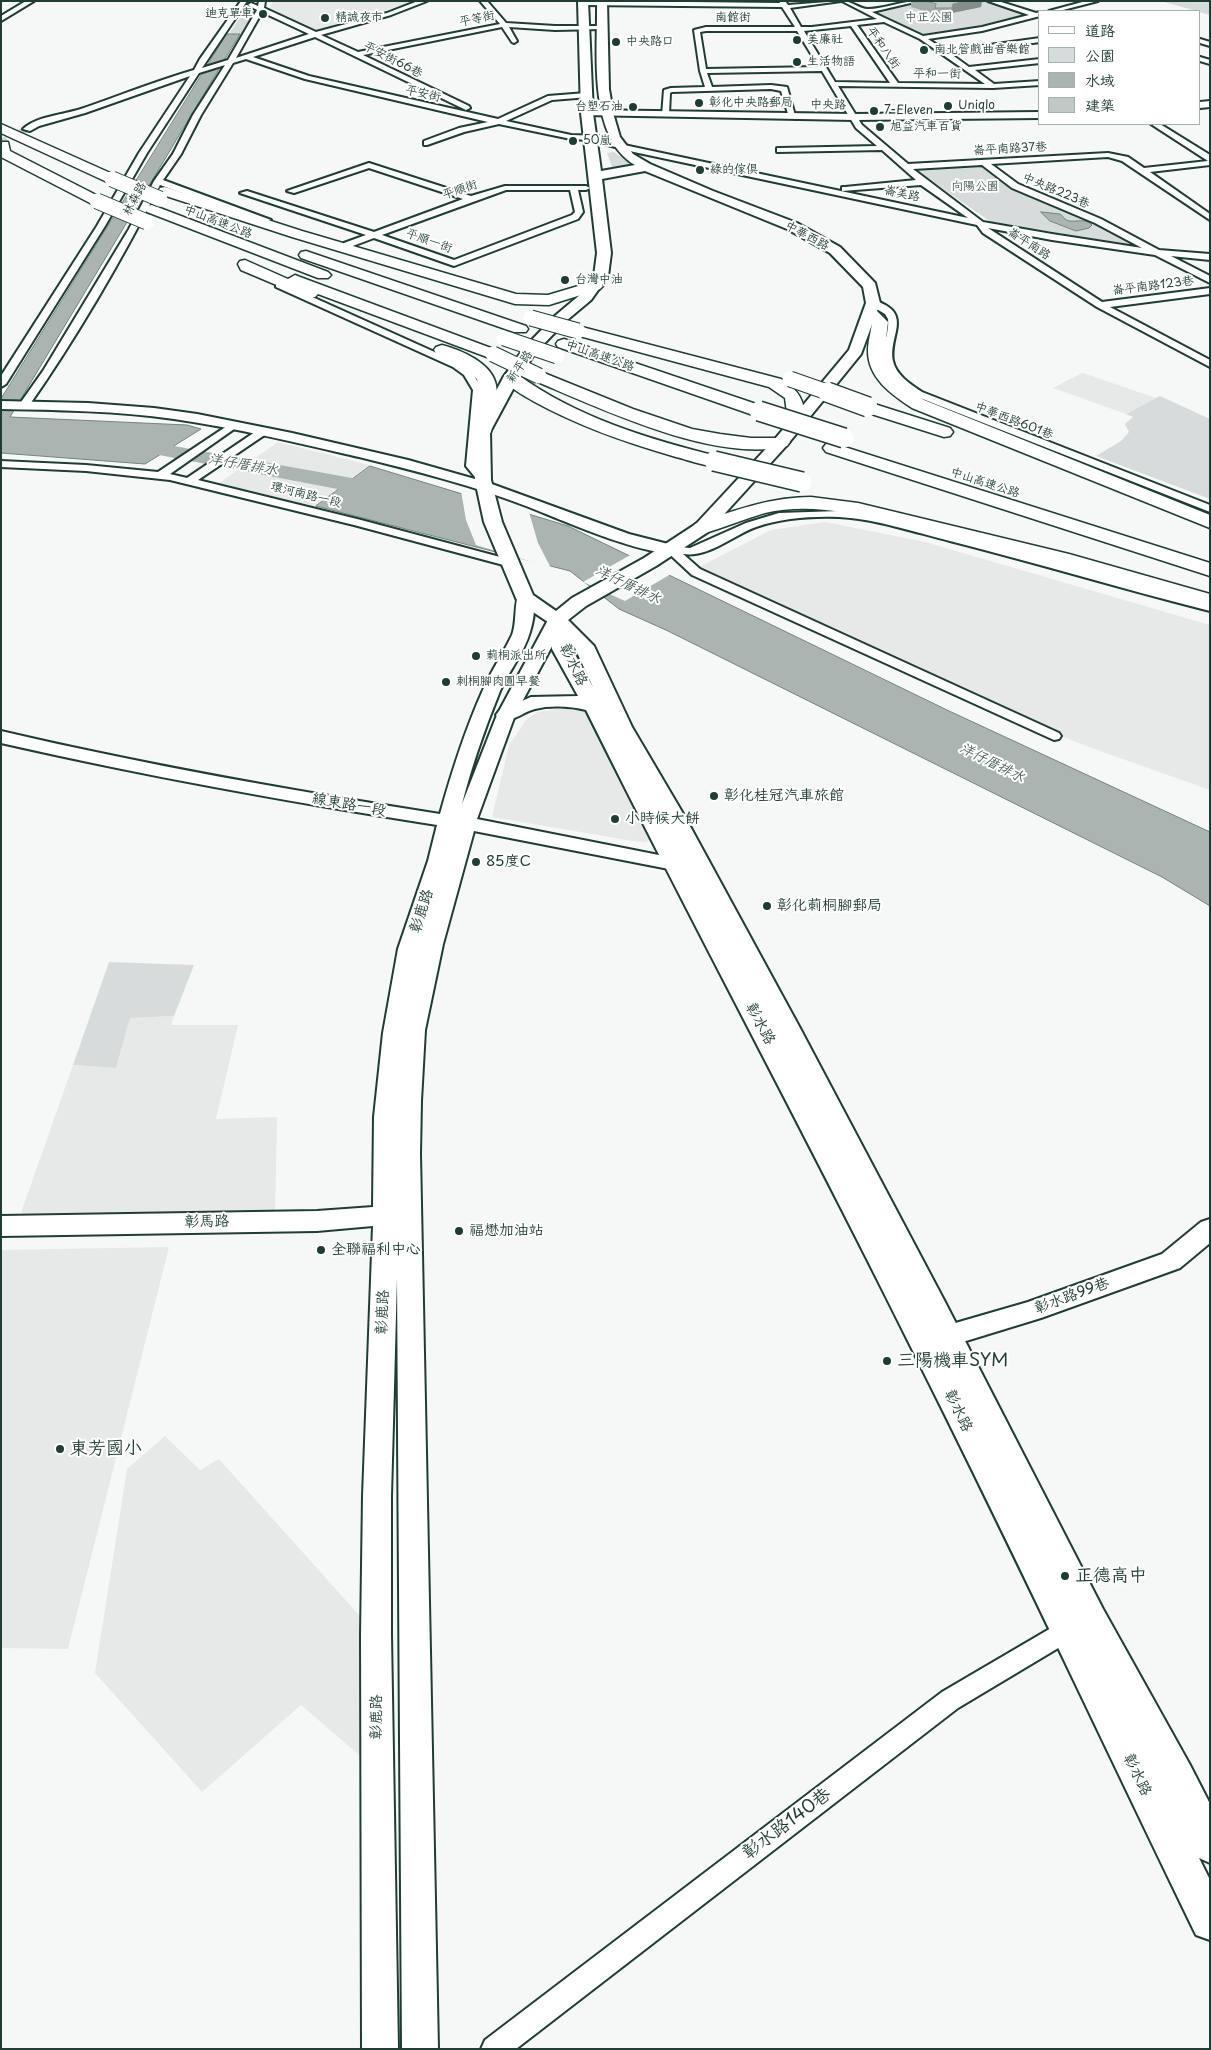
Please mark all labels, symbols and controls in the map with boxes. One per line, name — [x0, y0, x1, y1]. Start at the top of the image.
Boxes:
place label: 迪克單車 — [205, 7, 253, 21]
marker: 迪克單車 — [257, 8, 269, 20]
street label: 平等街 — [458, 8, 496, 30]
legend — [1038, 10, 1201, 125]
place label: 精誠夜市 — [335, 11, 383, 25]
street label: 南館街 — [715, 11, 751, 25]
park label: 中正公園 — [905, 11, 953, 25]
marker: 精誠夜市 — [319, 12, 331, 24]
text: 道路 — [1085, 18, 1115, 41]
street label: 平和八街 — [863, 24, 903, 72]
place label: 美廉社 — [807, 33, 843, 47]
marker: 美廉社 — [791, 34, 803, 46]
place label: 中央路口 — [626, 35, 674, 49]
marker: 中央路口 — [610, 36, 622, 48]
street label: 平安街66巷 — [361, 39, 425, 81]
place label: 南北管戲曲音樂館 — [934, 43, 1030, 57]
text: 公園 — [1085, 43, 1115, 66]
marker: 南北管戲曲音樂館 — [918, 44, 930, 56]
place label: 生活物語 — [807, 55, 855, 69]
marker: 生活物語 — [791, 56, 803, 68]
street label: 平和一街 — [913, 66, 961, 82]
text: 水域 — [1085, 68, 1115, 91]
street label: 平安街 — [404, 83, 442, 105]
text: 建築 — [1085, 93, 1115, 116]
place label: 彰化中央路郵局 — [709, 96, 793, 110]
marker: 彰化中央路郵局 — [693, 97, 705, 109]
street label: 中央路 — [810, 97, 846, 113]
place label: Uniqlo — [958, 99, 995, 113]
place label: 台塑石油 — [575, 100, 623, 114]
marker: Uniqlo — [942, 100, 954, 112]
marker: 台塑石油 — [627, 101, 639, 113]
place label: 7-Eleven — [884, 104, 933, 118]
marker: 7-Eleven — [868, 105, 880, 117]
place label: 旭益汽車百貨 — [890, 120, 962, 134]
marker: 旭益汽車百貨 — [874, 121, 886, 133]
place label: 50嵐 — [583, 134, 611, 148]
marker: 50嵐 — [567, 135, 579, 147]
street label: 崙平南路37巷 — [973, 140, 1047, 158]
place label: 綠的傢俱 — [710, 163, 758, 177]
marker: 綠的傢俱 — [694, 164, 706, 176]
street label: 中央路223巷 — [1020, 170, 1092, 212]
street label: 平順街 — [441, 177, 479, 203]
street label: 林森路 — [120, 180, 150, 218]
park label: 向陽公園 — [951, 180, 999, 194]
street label: 崙美路 — [883, 183, 921, 205]
street label: 中山高速公路 — [182, 202, 254, 242]
street label: 中華西路 — [782, 218, 832, 254]
street label: 崙平南路 — [1005, 225, 1053, 263]
street label: 平順一街 — [404, 226, 454, 256]
place label: 台灣中油 — [575, 273, 623, 287]
marker: 台灣中油 — [559, 274, 571, 286]
street label: 崙平南路123巷 — [1111, 274, 1195, 298]
street label: 中山高速公路 — [564, 337, 636, 375]
street label: 新平路 — [504, 348, 536, 386]
street label: 中華西路601巷 — [973, 399, 1055, 443]
water label: 洋仔厝排水 — [207, 451, 279, 479]
street label: 中山高速公路 — [949, 465, 1021, 501]
street label: 環河南路一段 — [269, 479, 343, 511]
water label: 洋仔厝排水 — [593, 562, 663, 608]
street label: 彰水路 — [555, 641, 591, 689]
place label: 莿桐派出所 — [486, 649, 546, 663]
marker: 莿桐派出所 — [470, 650, 482, 662]
place label: 刺桐腳肉圓早餐 — [456, 675, 540, 689]
marker: 刺桐腳肉圓早餐 — [440, 676, 452, 688]
water label: 洋仔厝排水 — [957, 740, 1027, 786]
place label: 彰化桂冠汽車旅館 — [724, 787, 844, 805]
street label: 線東路一段 — [311, 790, 387, 820]
marker: 彰化桂冠汽車旅館 — [708, 790, 720, 802]
place label: 小時候大餅 — [625, 810, 700, 828]
marker: 小時候大餅 — [609, 813, 621, 825]
place label: 85度C — [486, 853, 531, 871]
marker: 85度C — [470, 856, 482, 868]
street label: 彰鹿路 — [406, 887, 438, 935]
place label: 彰化莿桐腳郵局 — [777, 897, 882, 915]
marker: 彰化莿桐腳郵局 — [761, 900, 773, 912]
street label: 彰水路 — [741, 1000, 779, 1048]
street label: 彰馬路 — [184, 1213, 230, 1231]
place label: 福懋加油站 — [469, 1222, 544, 1240]
marker: 福懋加油站 — [453, 1225, 465, 1237]
place label: 全聯福利中心 — [331, 1241, 421, 1259]
marker: 全聯福利中心 — [315, 1244, 327, 1256]
street label: 彰水路99巷 — [1032, 1274, 1112, 1318]
street label: 彰鹿路 — [373, 1289, 393, 1335]
place label: 三陽機車SYM — [897, 1350, 1008, 1372]
marker: 三陽機車SYM — [881, 1355, 893, 1367]
street label: 彰水路 — [940, 1387, 976, 1435]
place label: 東芳國小 — [70, 1438, 142, 1460]
marker: 東芳國小 — [54, 1443, 66, 1455]
place label: 正德高中 — [1075, 1565, 1147, 1587]
marker: 正德高中 — [1059, 1570, 1071, 1582]
street label: 彰鹿路 — [368, 1695, 386, 1739]
street label: 彰水路 — [1119, 1751, 1155, 1799]
street label: 彰水路140巷 — [739, 1784, 835, 1864]

